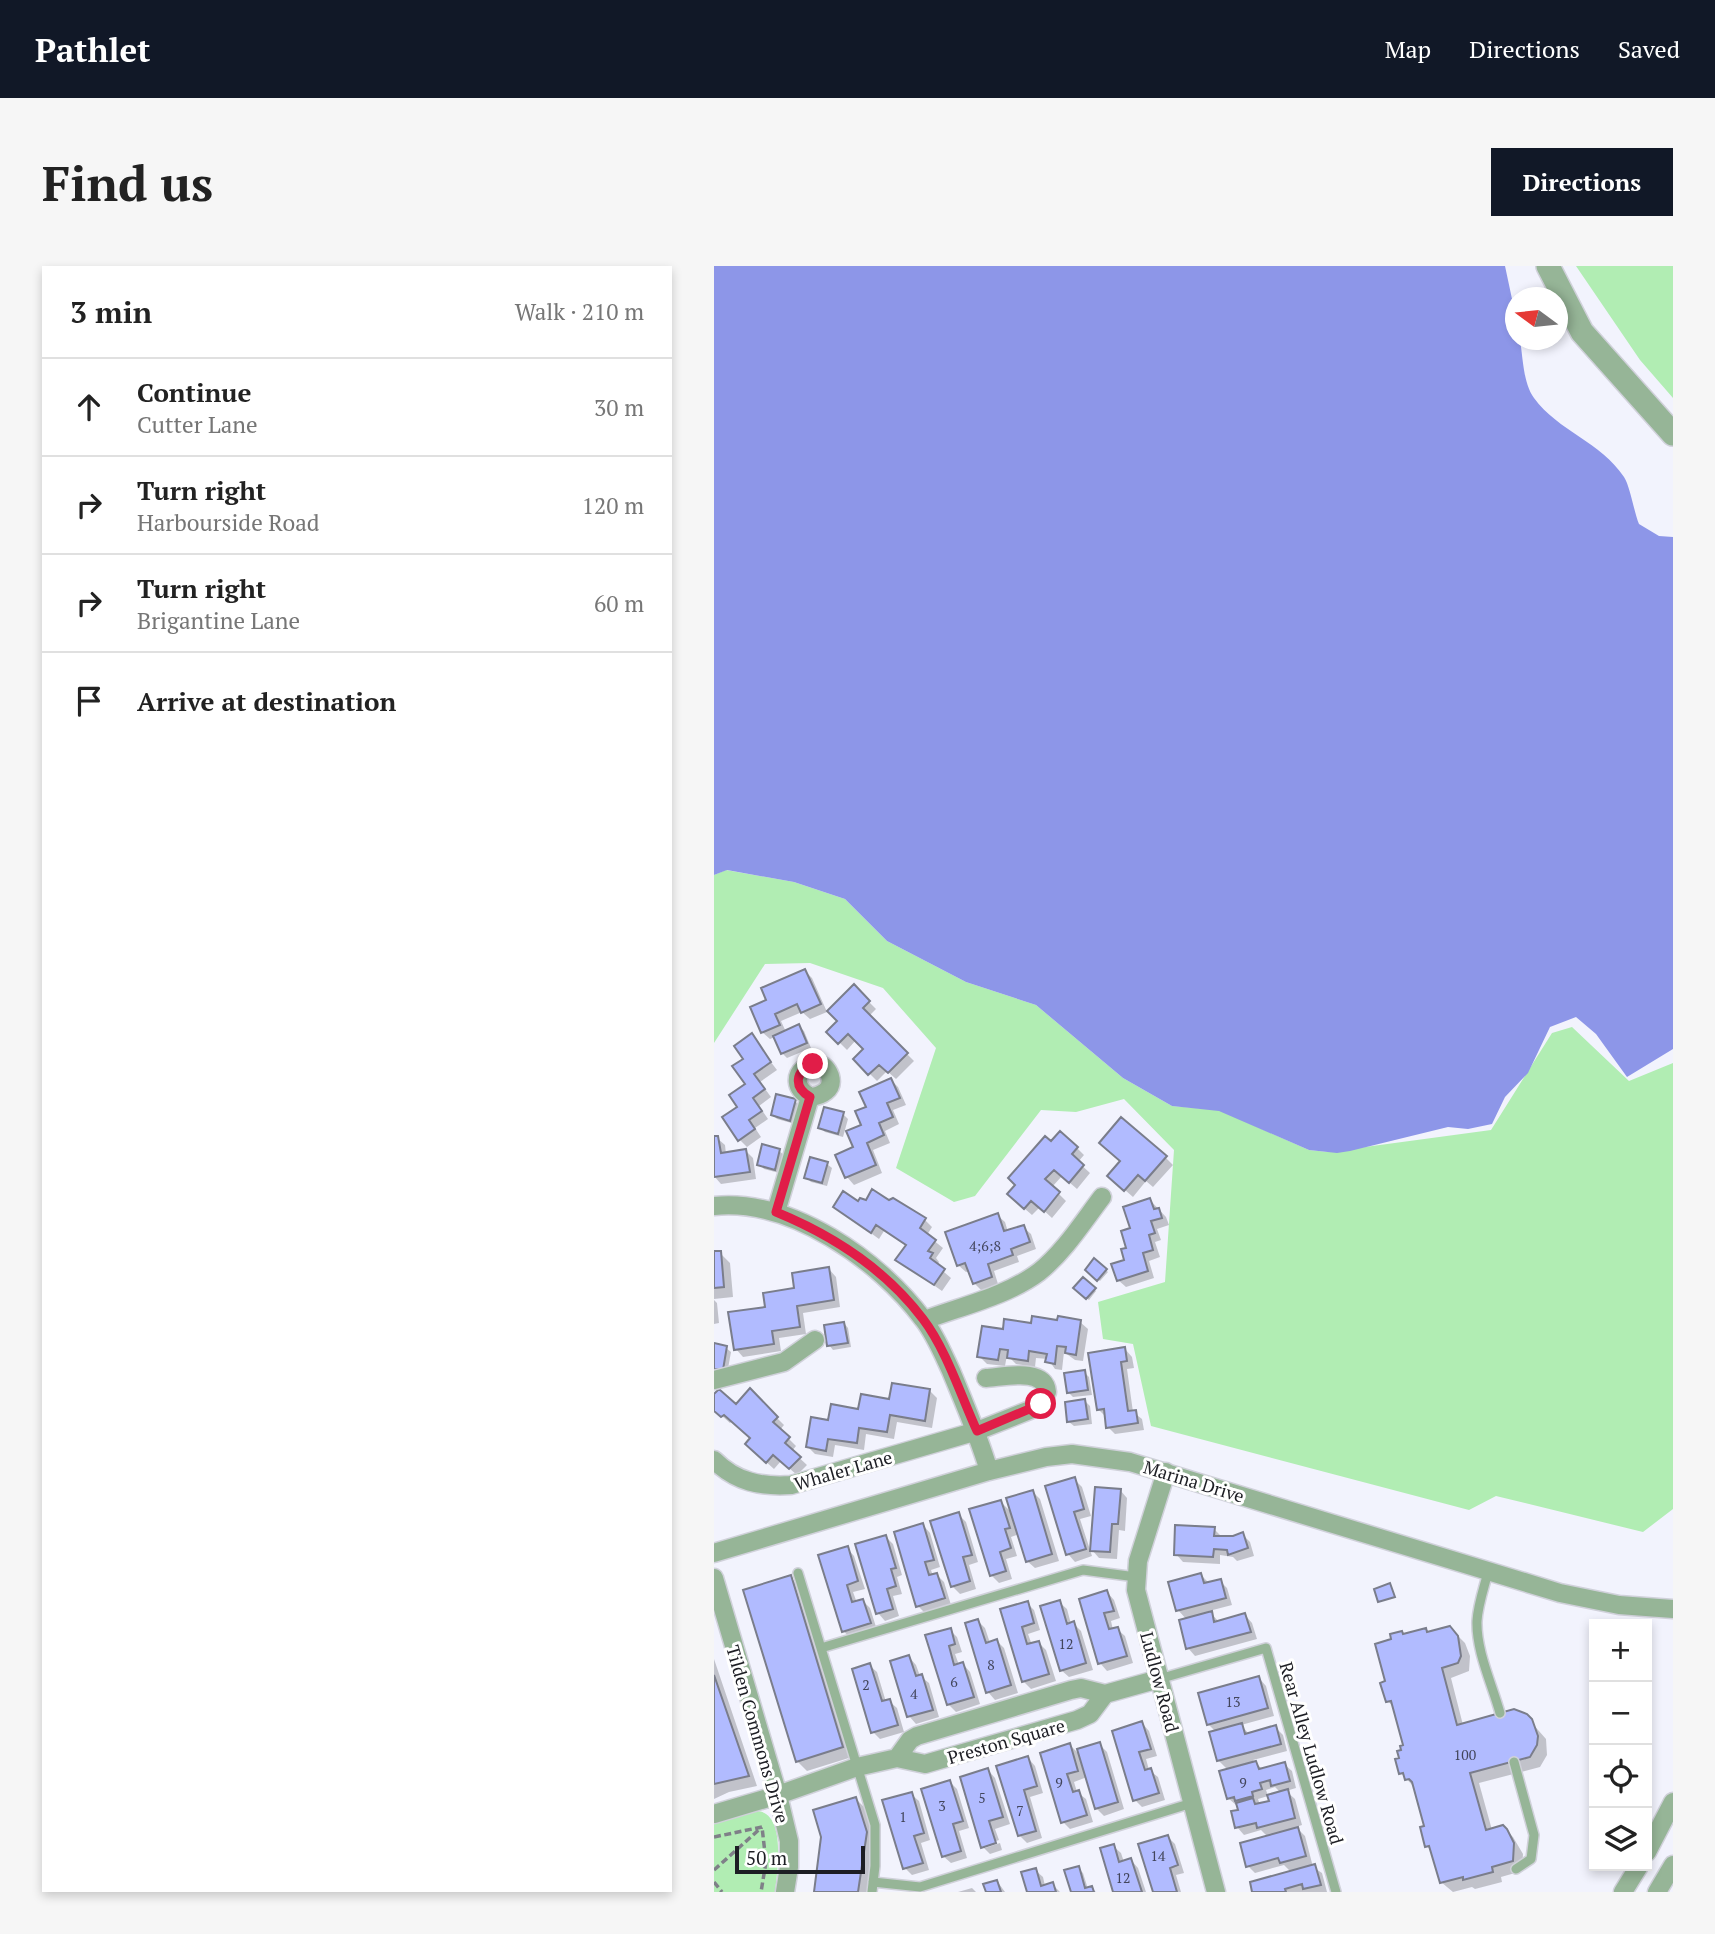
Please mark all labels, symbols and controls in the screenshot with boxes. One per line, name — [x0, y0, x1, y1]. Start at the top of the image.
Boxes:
text: Pathlet — [35, 28, 150, 71]
text: Map — [1385, 33, 1431, 65]
text: Directions — [1469, 33, 1580, 65]
text: Saved — [1618, 33, 1680, 65]
button: Directions — [1491, 148, 1673, 216]
text: Find us — [42, 150, 213, 215]
north arrow — [1505, 287, 1568, 350]
text: 3 min — [70, 292, 152, 332]
text: Walk · 210 m — [515, 296, 644, 327]
text: Continue — [137, 375, 251, 409]
icon: ahead — [70, 388, 108, 426]
text: 30 m — [594, 392, 644, 423]
text: Cutter Lane — [137, 409, 258, 440]
text: Turn right — [137, 473, 266, 507]
icon: right — [70, 486, 108, 524]
text: 120 m — [582, 490, 644, 521]
text: Harbourside Road — [137, 507, 320, 538]
text: Turn right — [137, 571, 266, 605]
icon: right — [70, 584, 108, 622]
text: 60 m — [594, 588, 644, 619]
text: Brigantine Lane — [137, 605, 300, 636]
icon: arrive — [70, 682, 108, 720]
text: Arrive at destination — [137, 684, 396, 718]
route end — [797, 1048, 828, 1079]
house number: 4;6;8 — [969, 1236, 1001, 1255]
route start — [1025, 1388, 1056, 1419]
street label: Whaler Lane — [791, 1445, 895, 1495]
street label: Marina Drive — [1141, 1454, 1247, 1508]
map controls — [1589, 1619, 1652, 1871]
button: + — [1589, 1619, 1652, 1682]
street label: Ludlow Road — [1135, 1629, 1185, 1735]
house number: 12 — [1059, 1634, 1073, 1653]
street label: Tilden Commons Drive — [721, 1642, 795, 1826]
house number: 8 — [987, 1655, 995, 1674]
street label: Rear Alley Ludlow Road — [1274, 1659, 1350, 1847]
house number: 6 — [950, 1672, 958, 1691]
house number: 2 — [862, 1675, 870, 1694]
button: − — [1589, 1682, 1652, 1745]
house number: 4 — [910, 1684, 918, 1703]
house number: 13 — [1226, 1692, 1240, 1711]
street label: Preston Square — [944, 1713, 1068, 1769]
house number: 100 — [1454, 1745, 1476, 1764]
button: locate — [1589, 1745, 1652, 1808]
house number: 9 — [1055, 1773, 1063, 1792]
house number: 9 — [1239, 1773, 1247, 1792]
house number: 5 — [978, 1788, 986, 1807]
house number: 3 — [938, 1796, 946, 1815]
house number: 7 — [1016, 1801, 1024, 1820]
house number: 1 — [899, 1807, 907, 1826]
button: layers — [1589, 1808, 1652, 1871]
scale bar — [735, 1843, 864, 1875]
text: 50 m — [746, 1845, 787, 1870]
house number: 14 — [1151, 1846, 1166, 1865]
house number: 12 — [1116, 1868, 1130, 1887]

